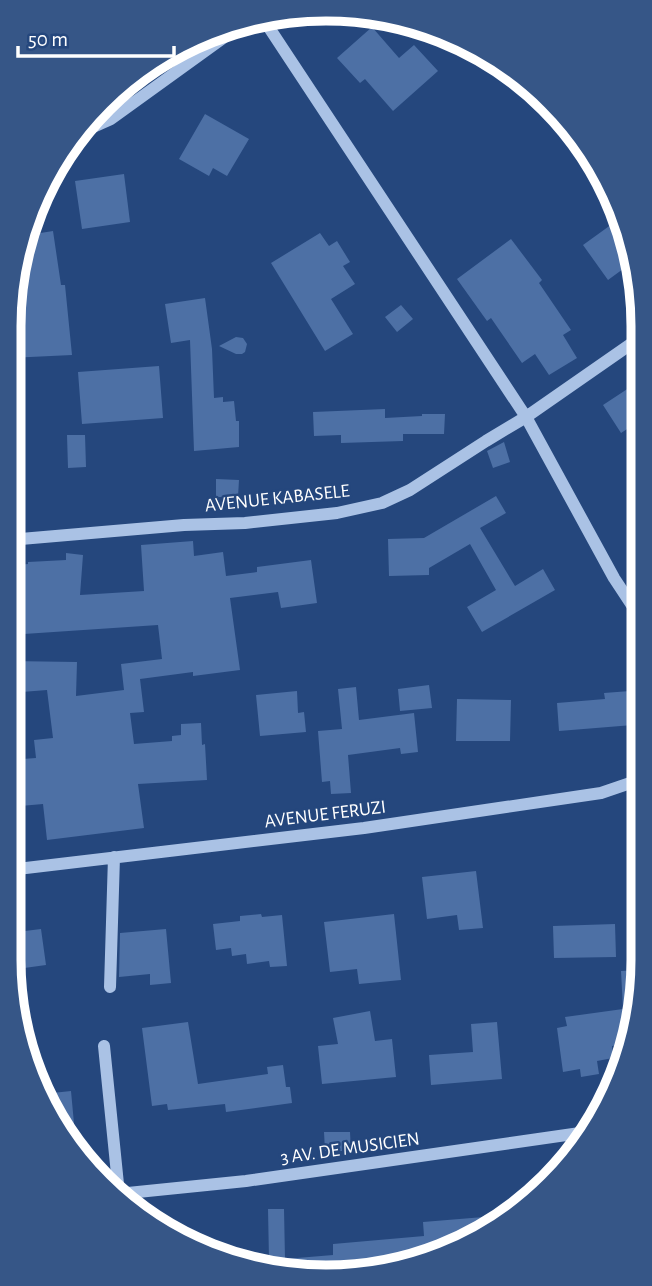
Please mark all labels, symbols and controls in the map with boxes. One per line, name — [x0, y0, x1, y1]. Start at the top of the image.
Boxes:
scale bar — [18, 14, 173, 58]
text: 50 m — [28, 29, 68, 50]
street label: AVENUE KABASELE — [204, 481, 350, 516]
street label: AVENUE FERUZI — [263, 798, 387, 831]
street label: 3 AV. DE MUSICIEN — [279, 1129, 421, 1168]

